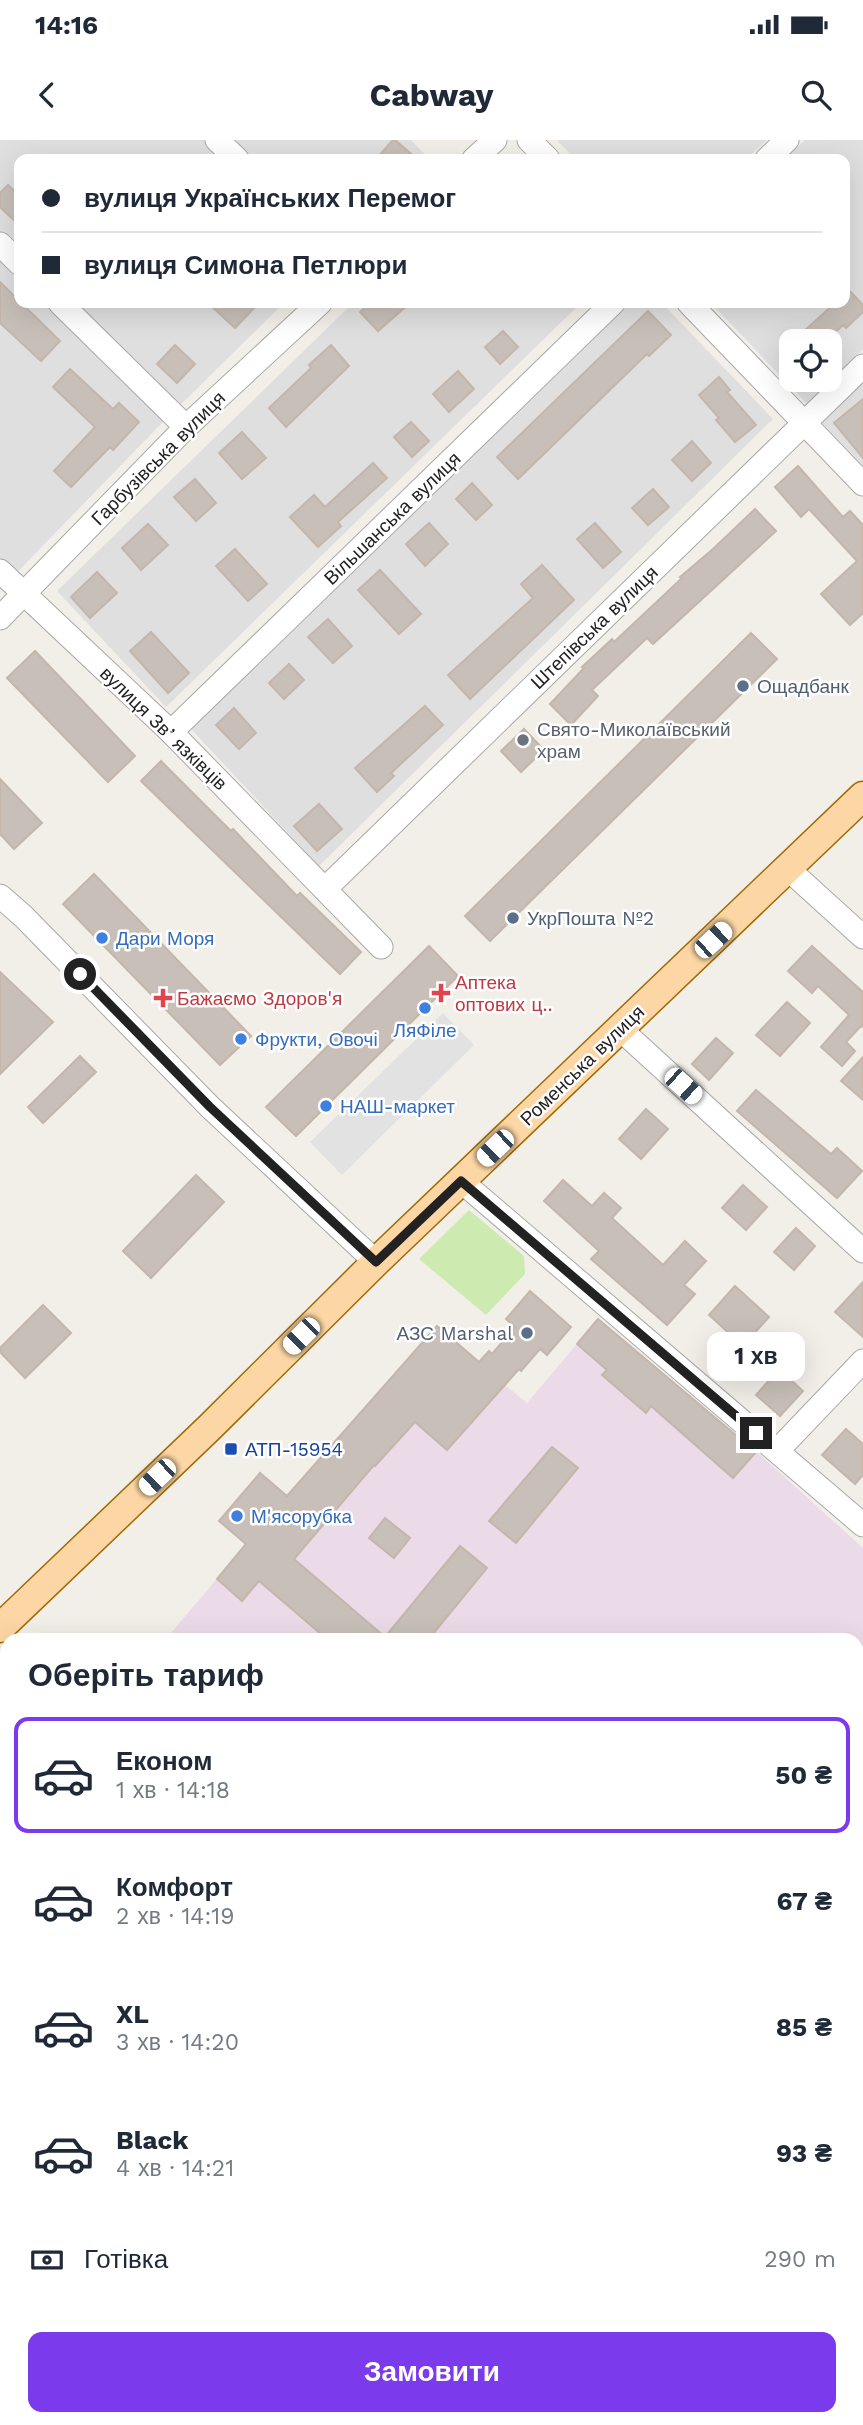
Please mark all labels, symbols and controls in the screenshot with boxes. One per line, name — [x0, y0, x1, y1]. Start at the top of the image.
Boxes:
text: 14:16 — [35, 10, 98, 40]
icon: back — [28, 76, 66, 114]
text: Cabway — [369, 76, 494, 114]
icon: search — [797, 76, 835, 114]
text: вулиця Українських Перемог — [84, 183, 456, 213]
text: вулиця Симона Петлюри — [84, 250, 407, 280]
map controls — [779, 329, 842, 392]
button: locate — [779, 329, 842, 392]
street label: Гарбузівська вулиця — [87, 387, 230, 530]
street label: Вільшанська вулиця — [319, 447, 465, 589]
street label: Штепівська вулиця — [526, 561, 663, 694]
street label: вулиця Звʼязківців — [95, 662, 232, 795]
place label: Ощадбанк — [757, 675, 850, 698]
marker: Ощадбанк — [735, 678, 751, 694]
place label: Свято-Миколаївський храм — [537, 718, 731, 763]
marker: Свято-Миколаївський храм — [515, 732, 531, 748]
place label: УкрПошта №2 — [527, 907, 654, 930]
marker: УкрПошта №2 — [505, 910, 521, 926]
car — [691, 918, 736, 962]
place label: Дари Моря — [116, 927, 214, 950]
marker: Дари Моря — [94, 930, 110, 946]
route start — [64, 958, 96, 990]
place label: Аптека оптових ц.. — [455, 971, 553, 1016]
marker: Аптека оптових ц.. — [433, 985, 449, 1001]
place label: Бажаємо Здоров'я — [177, 987, 342, 1010]
marker: Бажаємо Здоров'я — [155, 990, 171, 1006]
marker: ЛяФіле — [417, 1000, 433, 1016]
street label: Роменська вулиця — [516, 1000, 649, 1130]
place label: ЛяФіле — [393, 1019, 457, 1042]
place label: Фрукти, Овочі — [255, 1028, 378, 1051]
marker: Фрукти, Овочі — [233, 1031, 249, 1047]
car — [661, 1064, 706, 1108]
place label: НАШ-маркет — [340, 1095, 455, 1118]
marker: НАШ-маркет — [318, 1098, 334, 1114]
car — [473, 1126, 518, 1170]
car — [279, 1314, 324, 1358]
place label: АЗС Marshal — [397, 1322, 513, 1345]
marker: АЗС Marshal — [519, 1325, 535, 1341]
callout: 1 хв — [707, 1332, 805, 1380]
text: 1 хв — [734, 1343, 778, 1370]
route end — [740, 1417, 772, 1449]
place label: АТП-15954 — [245, 1438, 343, 1461]
marker: АТП-15954 — [223, 1441, 239, 1457]
car — [135, 1455, 180, 1499]
place label: М'ясорубка — [251, 1505, 353, 1528]
marker: М'ясорубка — [229, 1508, 245, 1524]
text: Оберіть тариф — [28, 1656, 264, 1694]
icon: car — [32, 1744, 95, 1807]
text: Економ — [116, 1746, 212, 1776]
text: 50 ₴ — [775, 1760, 832, 1790]
text: 1 хв · 14:18 — [116, 1777, 230, 1804]
icon: car — [32, 1870, 95, 1933]
text: Комфорт — [116, 1872, 233, 1902]
text: 67 ₴ — [777, 1886, 832, 1916]
text: 2 хв · 14:19 — [116, 1903, 234, 1930]
icon: car — [32, 1996, 95, 2059]
text: XL — [116, 1999, 149, 2029]
text: 85 ₴ — [776, 2012, 832, 2042]
text: 3 хв · 14:20 — [116, 2029, 239, 2056]
icon: car — [32, 2122, 95, 2185]
text: Black — [116, 2125, 188, 2155]
text: 93 ₴ — [776, 2138, 832, 2168]
text: 4 хв · 14:21 — [116, 2155, 234, 2182]
icon: cash — [28, 2241, 66, 2279]
text: Готівка — [84, 2244, 168, 2274]
text: 290 m — [764, 2246, 836, 2273]
button: Замовити — [28, 2332, 836, 2412]

